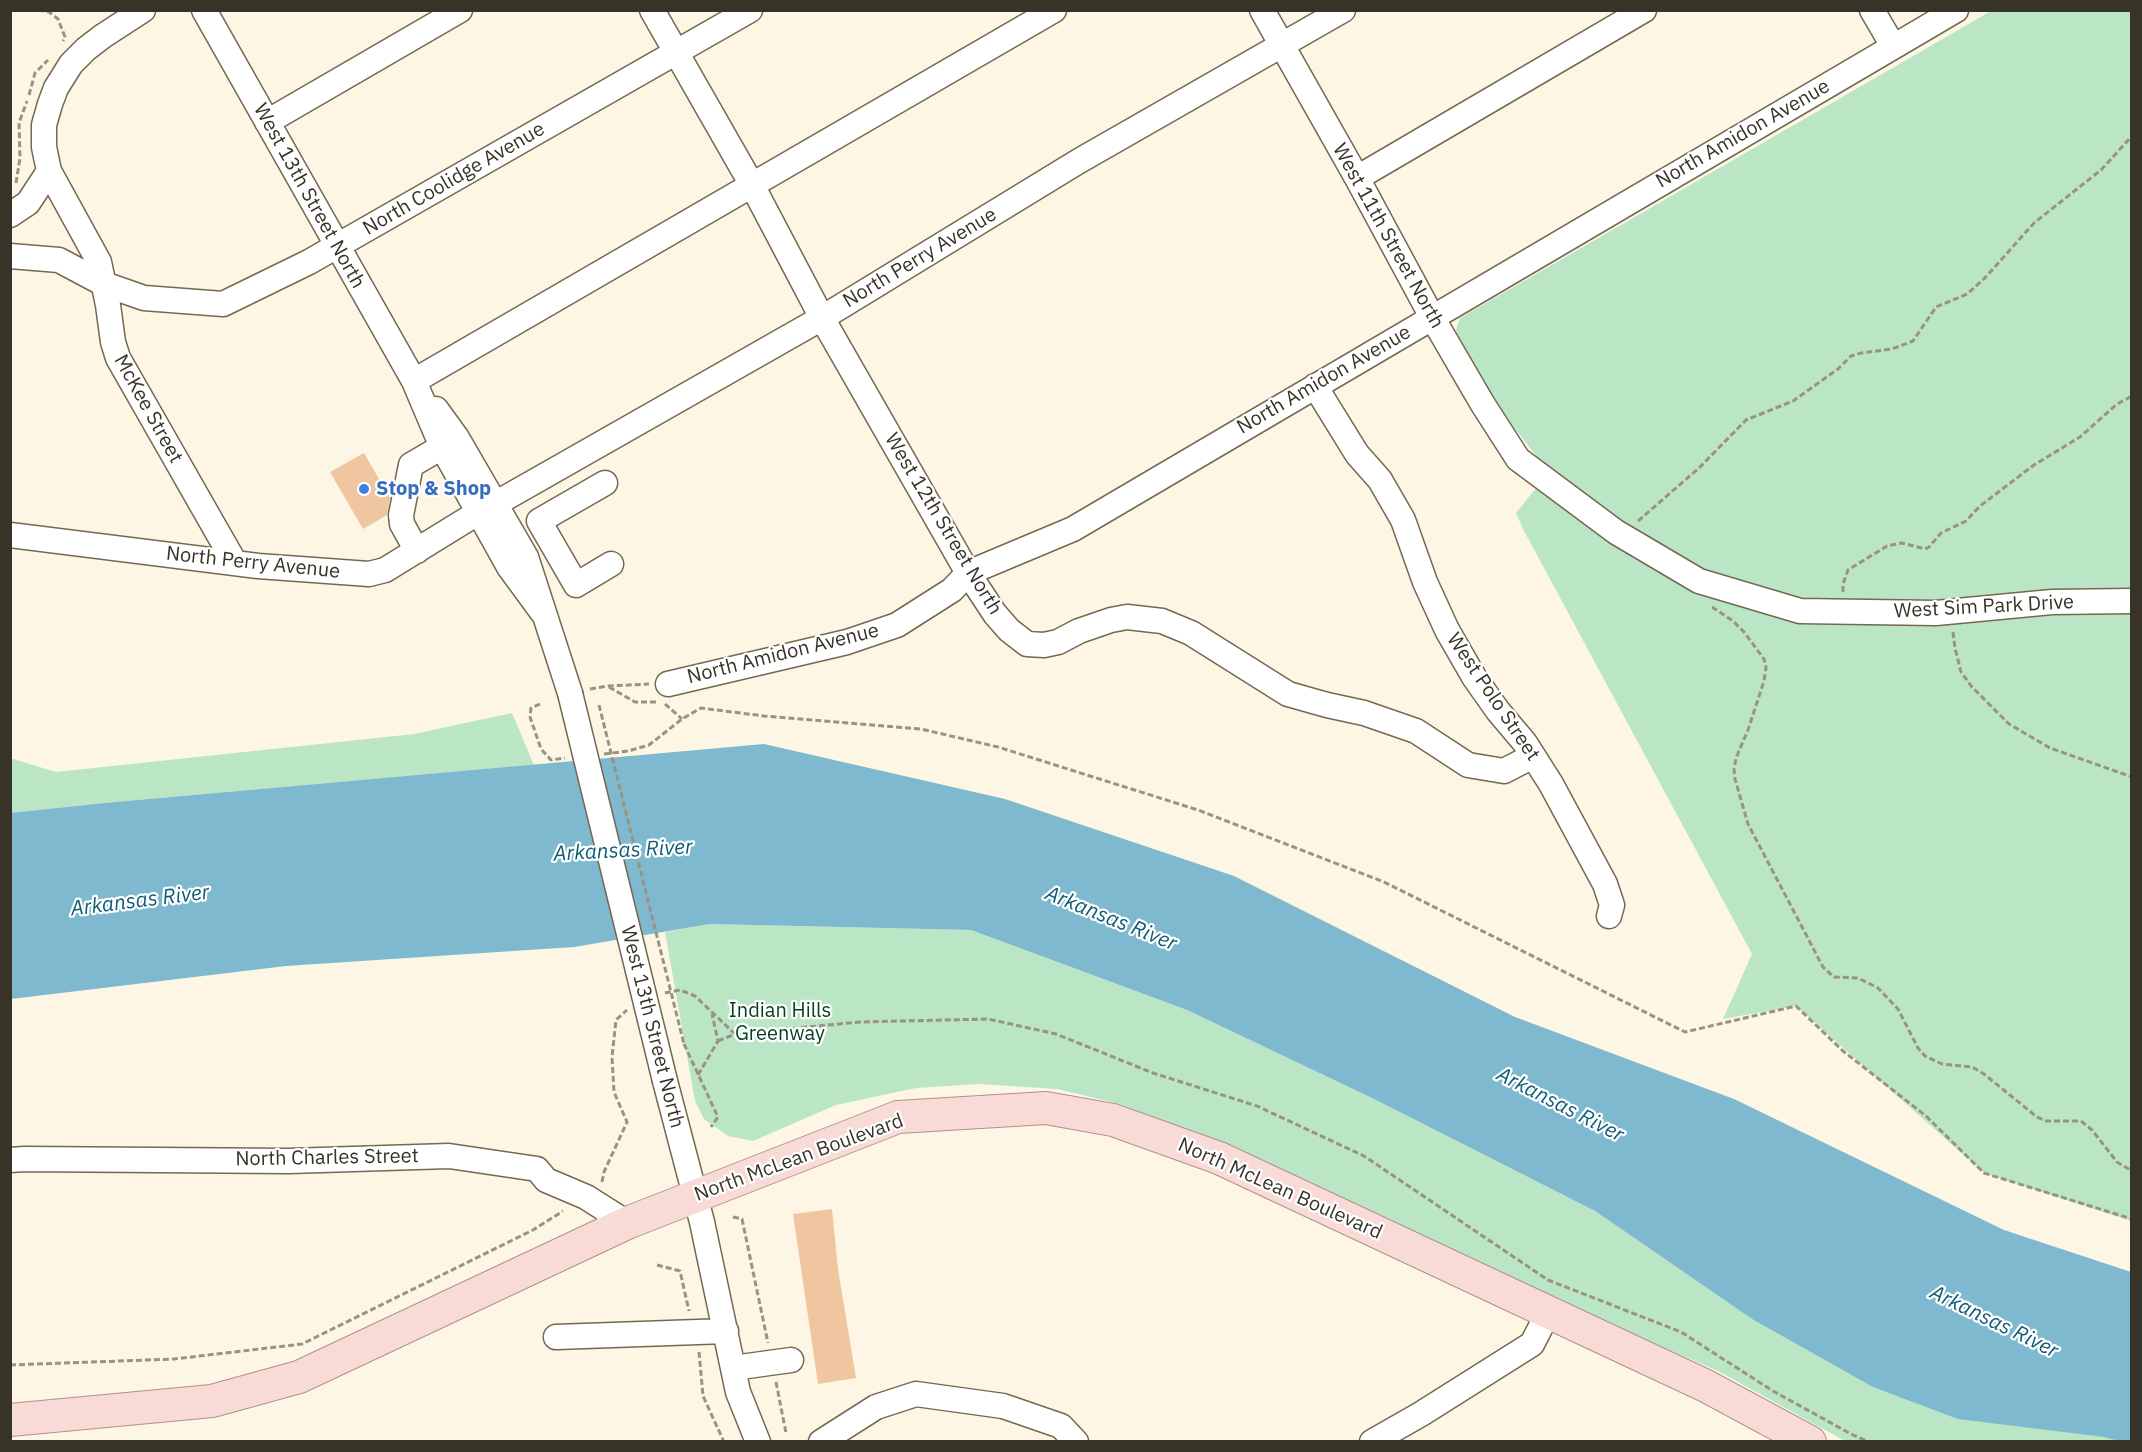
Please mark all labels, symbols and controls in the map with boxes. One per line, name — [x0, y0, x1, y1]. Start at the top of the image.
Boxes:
street label: North Amidon Avenue — [1652, 74, 1834, 194]
street label: West 13th Street North — [248, 99, 370, 293]
street label: North Coolidge Avenue — [359, 117, 549, 241]
street label: West 11th Street North — [1327, 139, 1449, 333]
street label: North Perry Avenue — [839, 203, 1001, 313]
street label: North Amidon Avenue — [1233, 320, 1415, 440]
street label: McKee Street — [108, 351, 188, 467]
street label: West 12th Street North — [879, 429, 1007, 619]
place label: Stop & Shop — [376, 477, 491, 501]
marker: Stop & Shop — [357, 482, 371, 496]
street label: North Perry Avenue — [165, 542, 341, 584]
street label: West Sim Park Drive — [1893, 590, 2075, 624]
street label: North Amidon Avenue — [685, 619, 881, 689]
street label: West Polo Street — [1441, 629, 1545, 765]
water label: Arkansas River — [553, 835, 693, 867]
water label: Arkansas River — [69, 880, 211, 922]
water label: Arkansas River — [1042, 881, 1180, 957]
street label: West 13th Street North — [615, 923, 689, 1131]
park label: Indian Hills Greenway — [729, 999, 831, 1046]
water label: Arkansas River — [1492, 1062, 1628, 1148]
street label: North McLean Boulevard — [691, 1109, 907, 1207]
street label: North McLean Boulevard — [1174, 1133, 1386, 1245]
street label: North Charles Street — [235, 1144, 419, 1172]
water label: Arkansas River — [1926, 1280, 2062, 1364]

